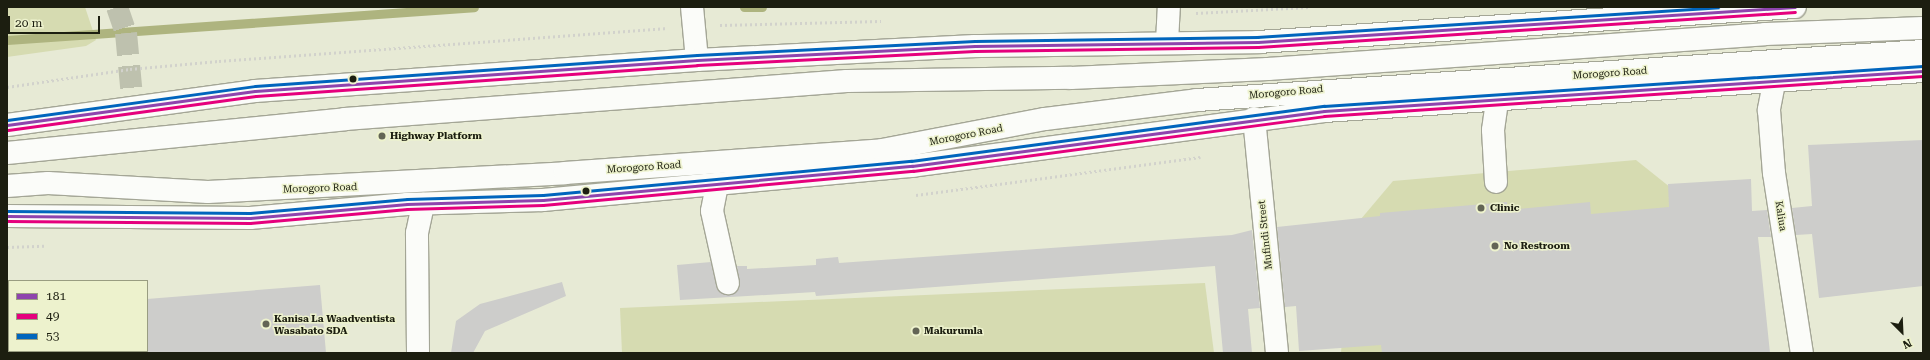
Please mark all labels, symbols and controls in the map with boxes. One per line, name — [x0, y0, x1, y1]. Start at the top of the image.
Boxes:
scale bar — [10, 8, 102, 34]
text: 20 m — [15, 16, 42, 30]
street label: Morogoro Road — [1572, 64, 1648, 82]
unlabelled marker — [348, 74, 358, 84]
street label: Morogoro Road — [1248, 83, 1324, 101]
street label: Morogoro Road — [928, 122, 1004, 148]
place label: Highway Platform — [390, 130, 482, 142]
marker: Highway Platform — [377, 131, 387, 141]
street label: Morogoro Road — [606, 158, 682, 176]
street label: Morogoro Road — [283, 181, 357, 195]
unlabelled marker — [581, 186, 591, 196]
street label: Mufindi Street — [1255, 200, 1275, 270]
street label: Kaliua — [1773, 200, 1789, 232]
marker: Clinic — [1475, 202, 1487, 214]
place label: Clinic — [1490, 202, 1519, 214]
marker: No Restroom — [1489, 240, 1501, 252]
place label: No Restroom — [1504, 240, 1570, 252]
legend — [8, 280, 148, 352]
text: 181 — [46, 289, 66, 303]
text: 49 — [46, 309, 59, 323]
place label: Kanisa La Waadventista Wasabato SDA — [274, 312, 395, 336]
north arrow — [1882, 312, 1922, 352]
marker: Kanisa La Waadventista Wasabato SDA — [261, 319, 271, 329]
place label: Makurumla — [924, 325, 983, 337]
marker: Makurumla — [911, 326, 921, 336]
text: 53 — [46, 329, 59, 343]
text: N — [1901, 336, 1914, 351]

